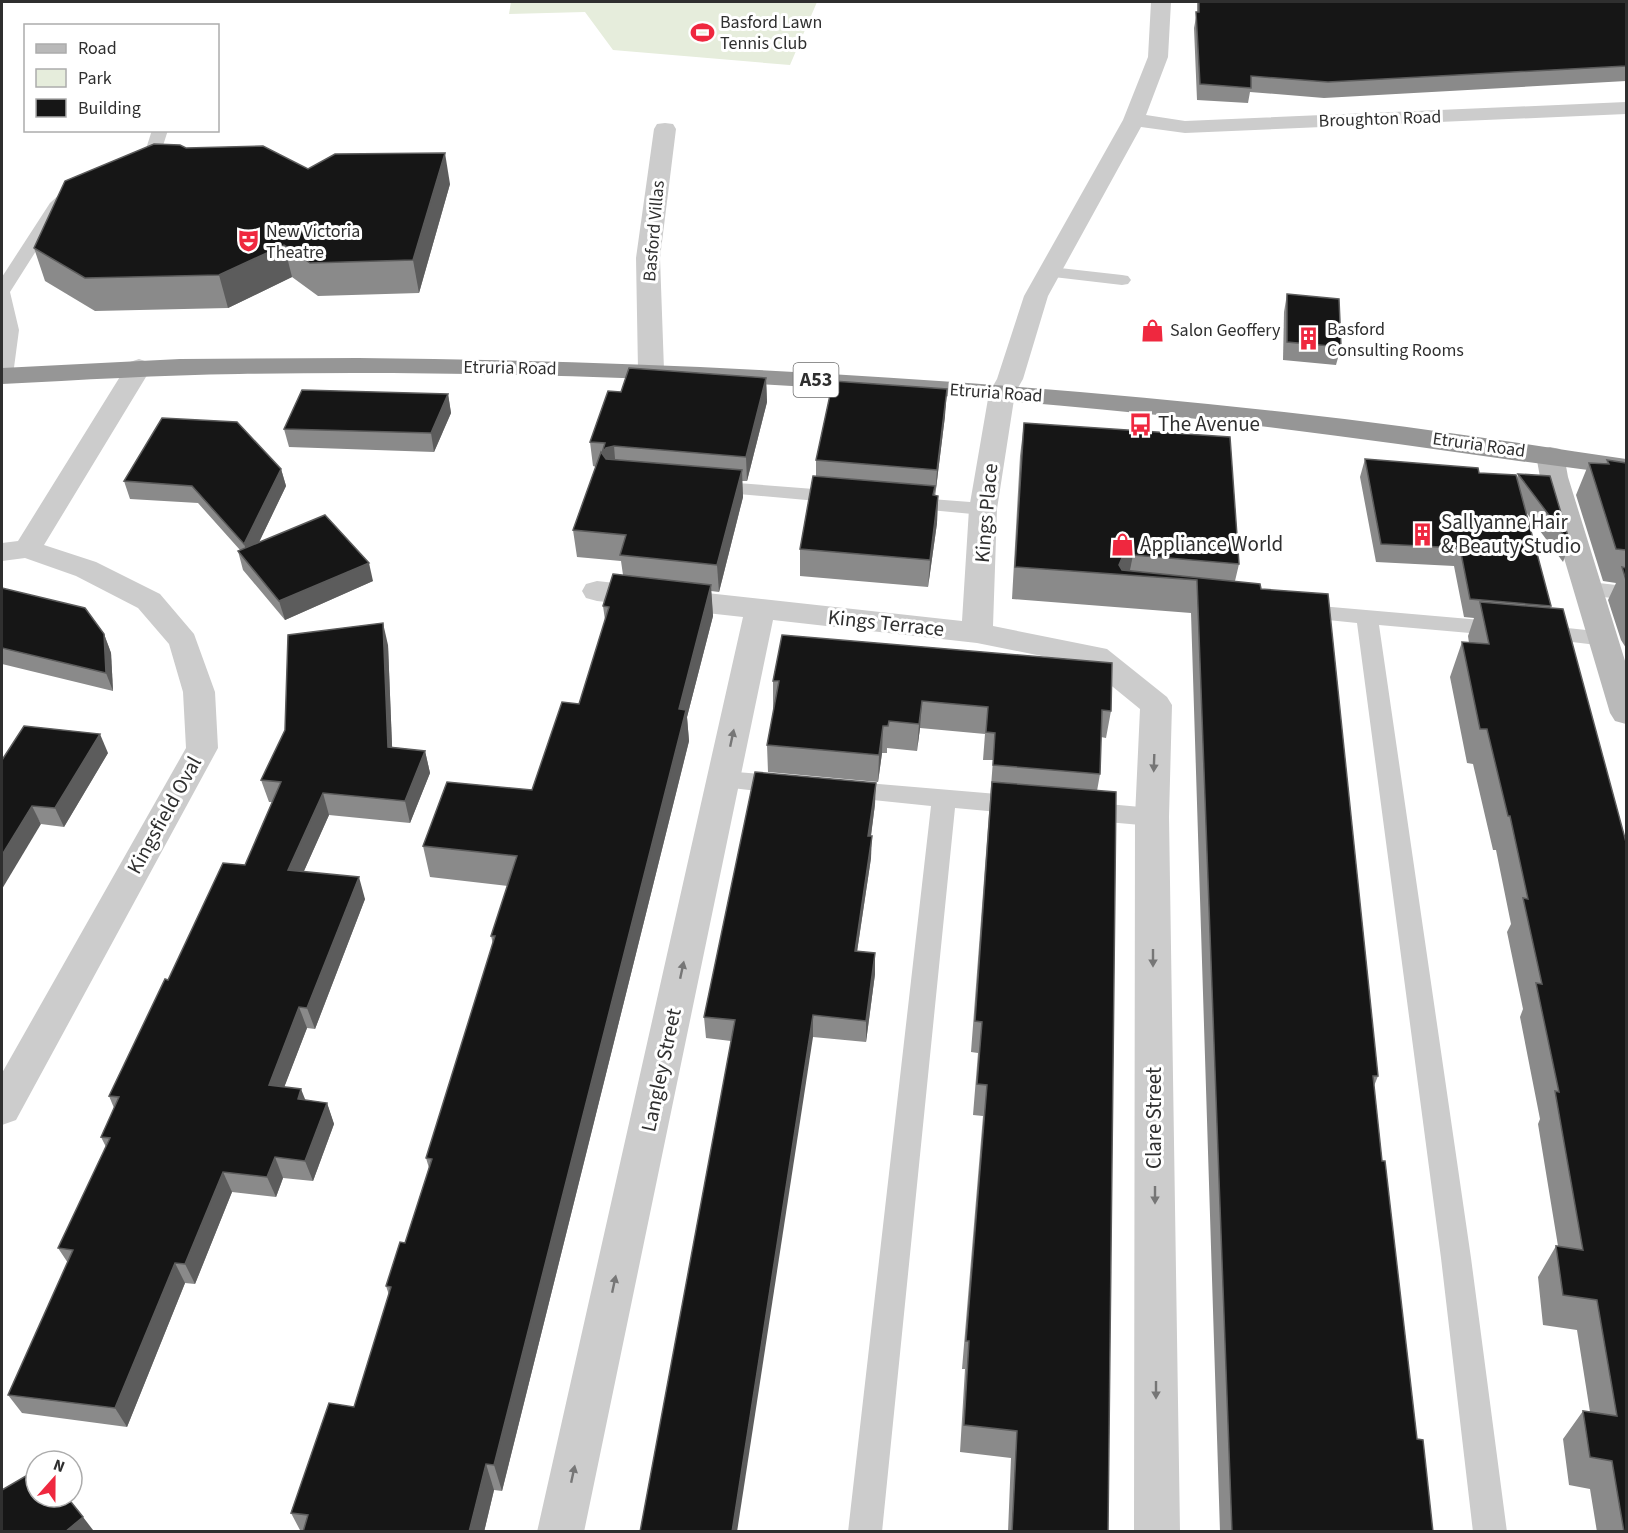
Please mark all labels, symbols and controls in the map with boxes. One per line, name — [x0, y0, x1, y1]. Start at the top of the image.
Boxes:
place label: Basford Lawn Tennis Club — [720, 10, 822, 56]
sports icon: Basford Lawn Tennis Club — [689, 19, 715, 45]
legend — [24, 24, 219, 132]
text: Road — [78, 36, 117, 61]
text: Park — [78, 66, 112, 91]
text: Building — [78, 96, 141, 121]
street label: Broughton Road — [1318, 104, 1442, 134]
street label: Basford Villas — [637, 180, 671, 282]
place label: New Victoria Theatre — [266, 219, 360, 265]
theatre icon: New Victoria Theatre — [235, 228, 261, 254]
shop icon: Salon Geoffery — [1139, 317, 1165, 343]
place label: Basford Consulting Rooms — [1327, 317, 1464, 363]
place label: Salon Geoffery — [1170, 318, 1281, 343]
building icon: Basford Consulting Rooms — [1296, 326, 1322, 352]
street label: Etruria Road — [463, 355, 557, 381]
road number: A53 — [794, 363, 838, 397]
street label: Etruria Road — [949, 377, 1043, 409]
place label: The Avenue — [1158, 409, 1260, 439]
bus stop icon: The Avenue — [1127, 411, 1153, 437]
street label: Etruria Road — [1431, 426, 1527, 464]
street label: Kings Place — [967, 462, 1005, 564]
place label: Sallyanne Hair & Beauty Studio — [1441, 507, 1581, 561]
building icon: Sallyanne Hair & Beauty Studio — [1410, 521, 1436, 547]
place label: Appliance World — [1140, 529, 1283, 559]
shop icon: Appliance World — [1109, 531, 1135, 557]
street label: Kings Terrace — [826, 602, 946, 644]
one-way arrow — [728, 729, 738, 748]
street label: Kingsfield Oval — [119, 751, 209, 879]
one-way arrow — [1149, 754, 1159, 773]
one-way arrow — [1148, 949, 1158, 968]
one-way arrow — [678, 961, 688, 979]
street label: Langley Street — [633, 1006, 689, 1134]
street label: Clare Street — [1139, 1067, 1169, 1169]
one-way arrow — [1150, 1186, 1160, 1205]
one-way arrow — [610, 1274, 619, 1293]
one-way arrow — [1151, 1381, 1161, 1400]
north arrow — [24, 1449, 84, 1509]
text: N — [50, 1454, 68, 1478]
one-way arrow — [569, 1465, 578, 1484]

